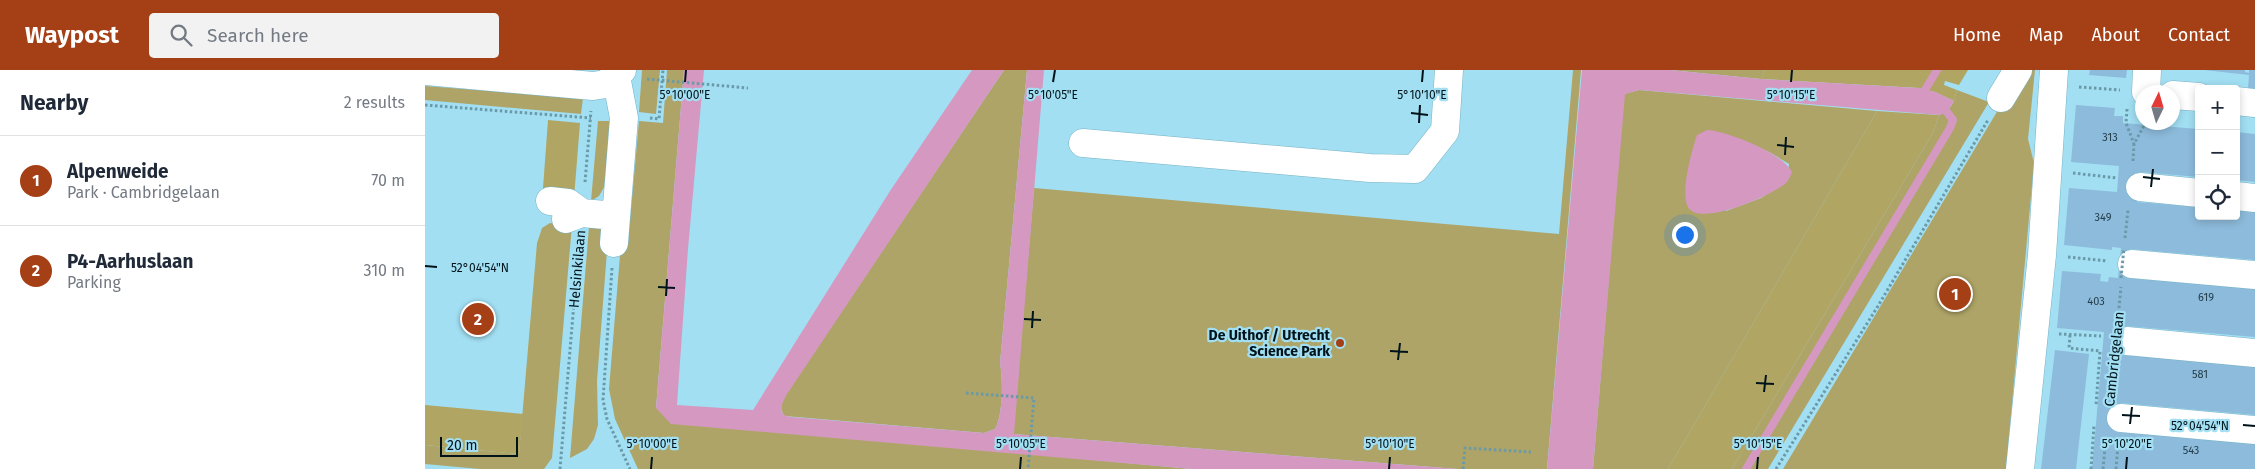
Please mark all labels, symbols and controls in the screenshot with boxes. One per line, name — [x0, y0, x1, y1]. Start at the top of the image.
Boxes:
search box — [149, 13, 499, 58]
text: Waypost — [25, 21, 119, 49]
icon: search — [167, 21, 195, 49]
text: Search here — [207, 24, 309, 47]
text: Home — [1953, 24, 2001, 46]
text: Map — [2029, 24, 2063, 46]
text: About — [2091, 24, 2140, 46]
text: Contact — [2168, 24, 2230, 46]
north arrow — [2135, 85, 2180, 130]
map controls — [2195, 85, 2240, 220]
button: + — [2195, 85, 2240, 130]
text: 5°10'00"E — [660, 88, 710, 102]
text: 5°10'05"E — [1028, 88, 1078, 102]
text: 5°10'10"E — [1397, 88, 1447, 102]
text: 5°10'15"E — [1767, 88, 1815, 102]
text: Nearby — [20, 90, 88, 116]
text: 2 results — [344, 93, 405, 112]
button: − — [2195, 130, 2240, 175]
house number: 313 — [2102, 131, 2118, 144]
text: Alpenweide — [67, 160, 169, 183]
text: 1 — [32, 171, 40, 190]
text: 70 m — [371, 171, 405, 190]
button: locate — [2195, 175, 2240, 220]
text: Park · Cambridgelaan — [67, 183, 220, 202]
house number: 349 — [2095, 211, 2112, 224]
your location — [1672, 222, 1698, 248]
street label: Helsinkilaan — [566, 229, 589, 309]
text: P4-Aarhuslaan — [67, 250, 193, 273]
text: 2 — [32, 261, 40, 280]
text: 310 m — [364, 261, 405, 280]
text: 52°04'54"N — [451, 261, 509, 275]
text: Parking — [67, 273, 121, 292]
pin: 1 — [1939, 275, 1971, 313]
house number: 619 — [2198, 291, 2214, 304]
house number: 403 — [2087, 295, 2105, 308]
pin: 2 — [462, 300, 494, 338]
street label: Cambridgelaan — [2101, 311, 2128, 407]
place label: De Uithof / Utrecht Science Park — [1209, 327, 1331, 360]
marker: De Uithof / Utrecht Science Park — [1334, 337, 1346, 349]
house number: 581 — [2192, 368, 2208, 381]
text: 52°04'54"N — [2171, 419, 2229, 433]
scale bar — [440, 434, 517, 457]
text: 20 m — [447, 437, 477, 454]
text: 5°10'00"E — [627, 437, 677, 451]
text: 5°10'05"E — [996, 437, 1046, 451]
text: 5°10'10"E — [1365, 437, 1415, 451]
text: 5°10'15"E — [1734, 437, 1782, 451]
text: 5°10'20"E — [2102, 437, 2152, 451]
house number: 543 — [2183, 444, 2199, 457]

